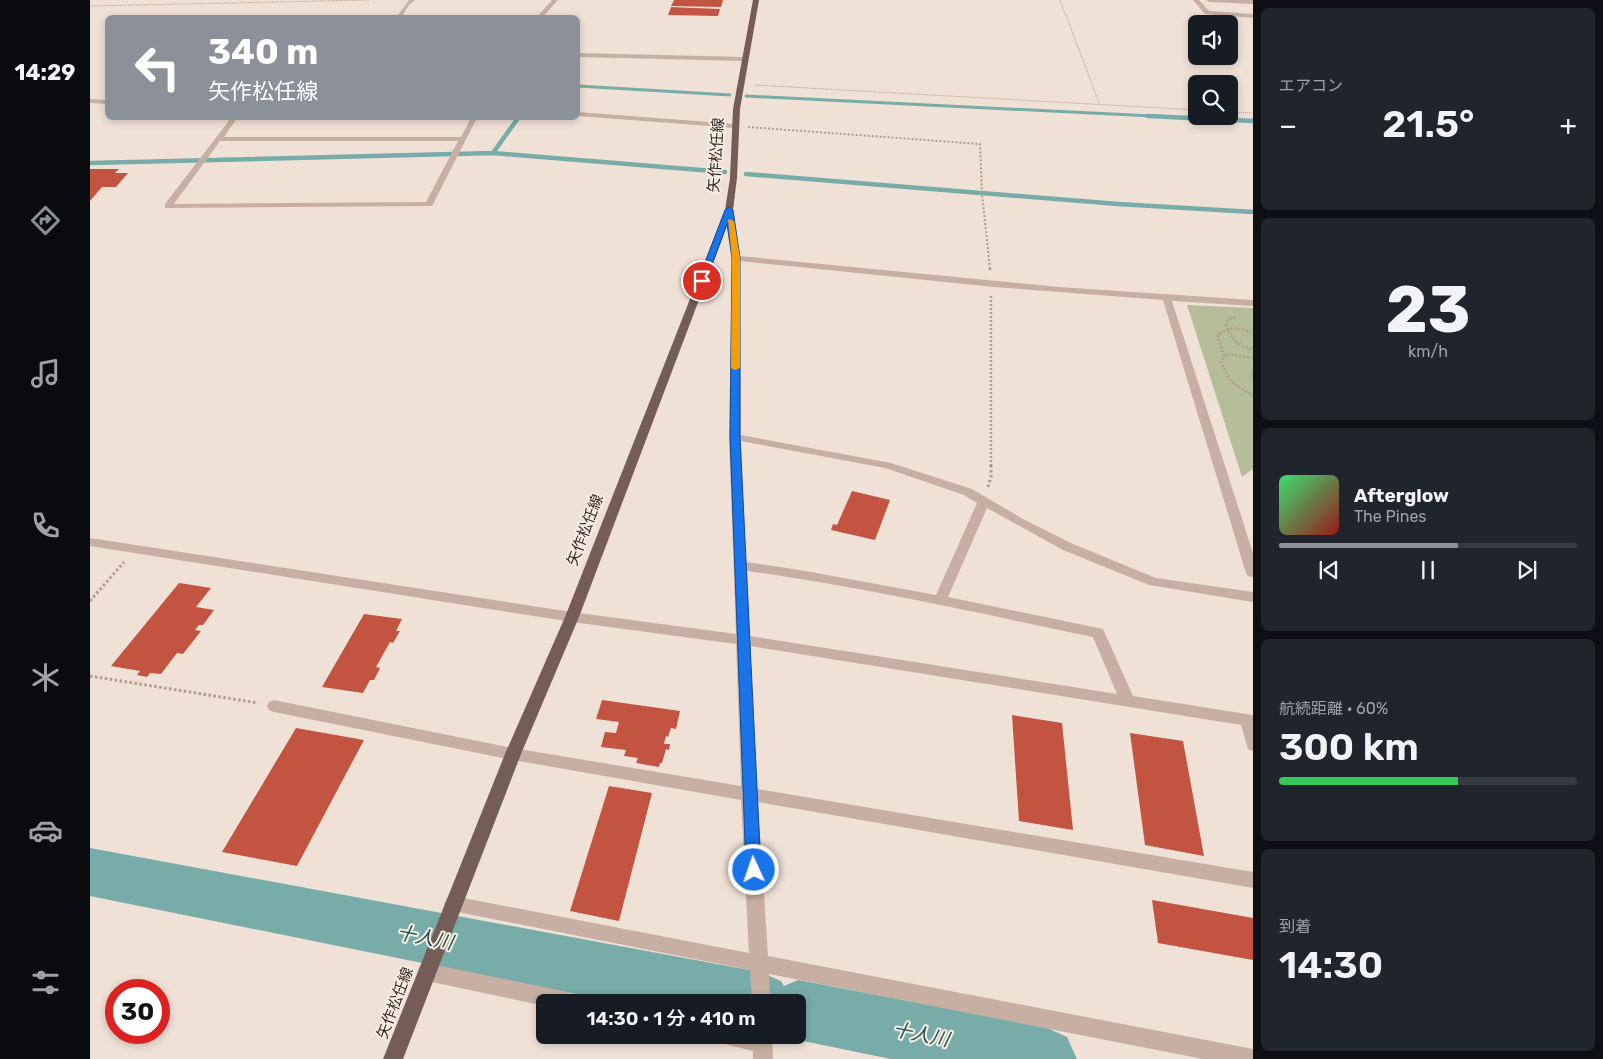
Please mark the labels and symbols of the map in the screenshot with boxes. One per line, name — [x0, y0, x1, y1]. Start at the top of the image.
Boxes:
street label: 矢作松任線 — [704, 117, 728, 193]
pin — [681, 260, 723, 302]
street label: 矢作松任線 — [563, 492, 607, 568]
position arrow — [727, 843, 779, 895]
water label: 十人川 — [395, 921, 457, 955]
street label: 矢作松任線 — [373, 965, 417, 1041]
speed limit sign: 30 — [105, 979, 170, 1044]
water label: 十人川 — [891, 1018, 953, 1052]

